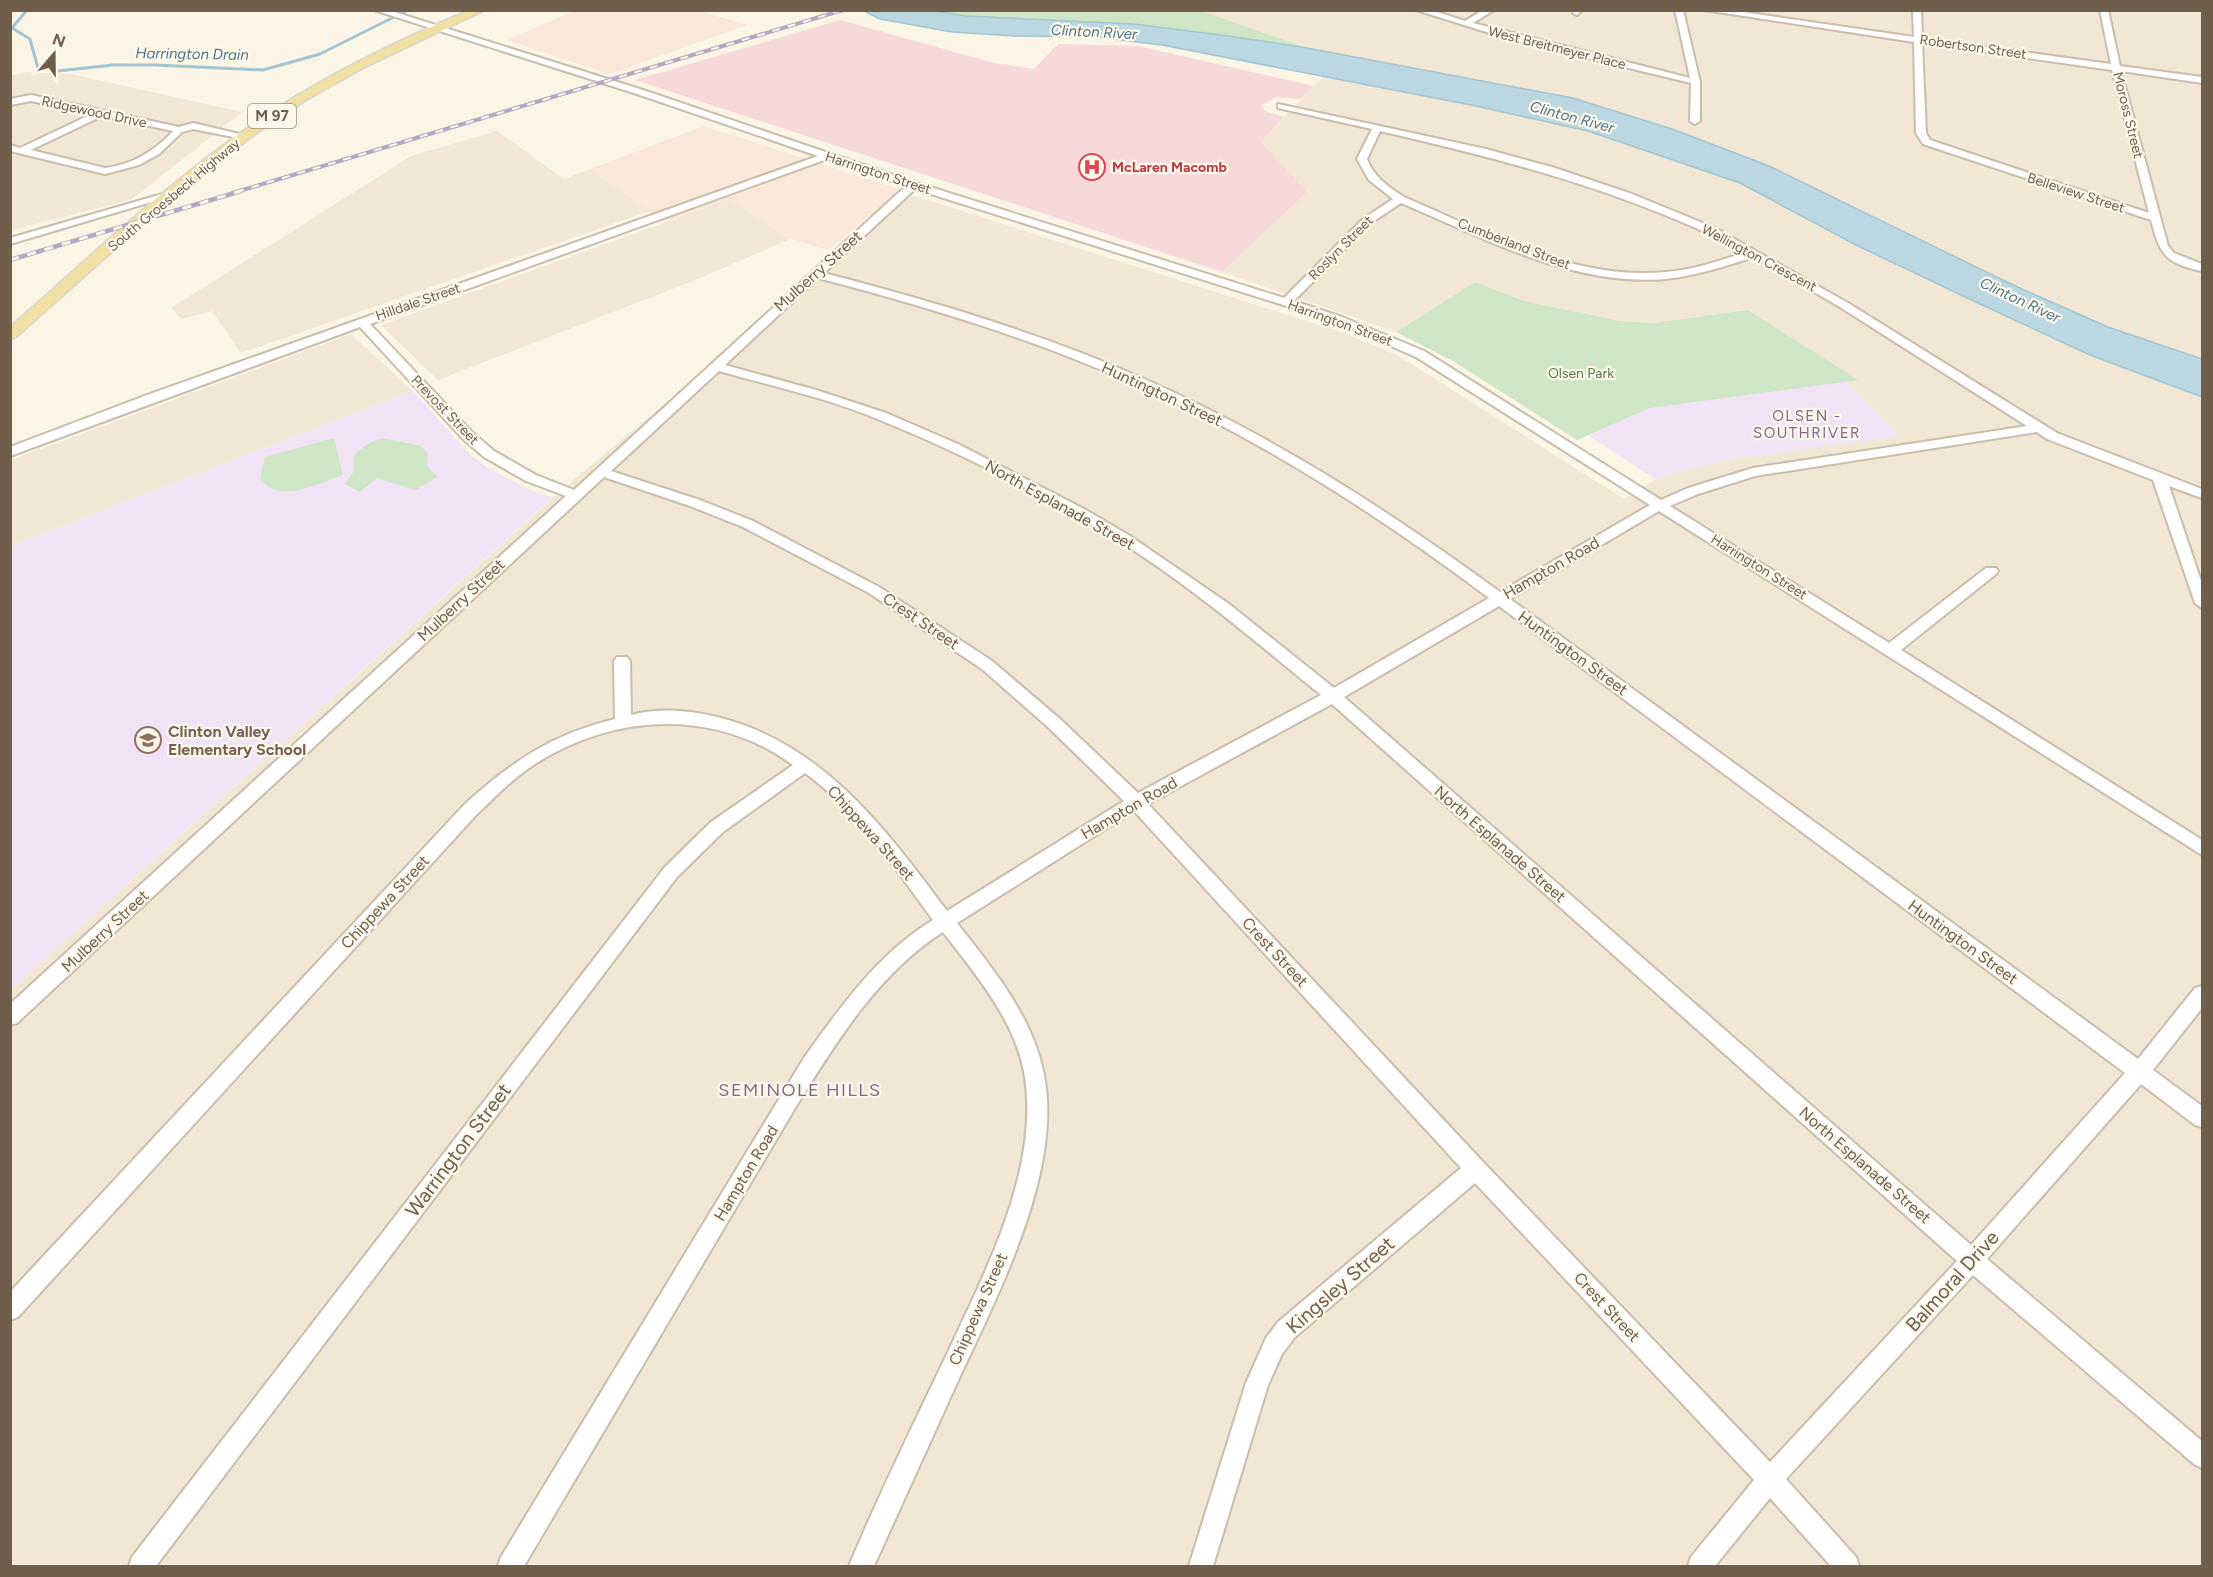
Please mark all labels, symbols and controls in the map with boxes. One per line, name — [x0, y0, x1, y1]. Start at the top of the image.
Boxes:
water label: Clinton River — [1050, 21, 1139, 43]
street label: West Breitmeyer Place — [1486, 23, 1628, 73]
north arrow — [24, 24, 84, 84]
text: N — [50, 29, 68, 51]
street label: Robertson Street — [1918, 31, 2028, 63]
water label: Harrington Drain — [135, 44, 249, 64]
street label: Moross Street — [2109, 70, 2147, 160]
street label: Ridgewood Drive — [40, 93, 148, 132]
water label: Clinton River — [1528, 97, 1617, 137]
road number: M 97 — [248, 104, 296, 128]
street label: South Groesbeck Highway — [104, 134, 244, 255]
street label: Harrington Street — [823, 148, 933, 198]
hospital icon: McLaren Macomb — [1077, 152, 1107, 182]
place label: McLaren Macomb — [1112, 159, 1227, 176]
street label: Belleview Street — [2025, 169, 2127, 217]
street label: Roslyn Street — [1305, 212, 1377, 284]
street label: Cumberland Street — [1455, 215, 1573, 273]
street label: Wellington Crescent — [1699, 220, 1819, 296]
street label: Mulberry Street — [770, 226, 866, 316]
water label: Clinton River — [1977, 274, 2064, 327]
street label: Hilldale Street — [373, 280, 463, 324]
street label: Harrington Street — [1285, 296, 1395, 350]
street label: Huntington Street — [1099, 358, 1225, 430]
park label: Olsen Park — [1548, 365, 1614, 382]
street label: Prevost Street — [408, 372, 482, 448]
district label: OLSEN - SOUTHRIVER — [1753, 407, 1861, 442]
street label: North Esplanade Street — [982, 456, 1138, 554]
street label: Harrington Street — [1708, 531, 1810, 603]
street label: Hampton Road — [1499, 533, 1603, 603]
street label: Mulberry Street — [414, 555, 508, 645]
street label: Crest Street — [879, 589, 963, 653]
street label: Huntington Street — [1514, 607, 1632, 699]
place label: Clinton Valley Elementary School — [168, 722, 306, 759]
school or university icon: Clinton Valley Elementary School — [133, 725, 163, 755]
street label: Hampton Road — [1077, 773, 1181, 843]
street label: Chippewa Street — [823, 782, 919, 884]
street label: North Esplanade Street — [1430, 782, 1570, 906]
street label: Chippewa Street — [337, 851, 433, 953]
street label: Mulberry Street — [58, 886, 152, 976]
street label: Huntington Street — [1904, 896, 2022, 988]
street label: Crest Street — [1238, 913, 1312, 991]
street label: Warrington Street — [400, 1079, 516, 1221]
district label: SEMINOLE HILLS — [718, 1079, 882, 1101]
street label: North Esplanade Street — [1795, 1103, 1935, 1227]
street label: Hampton Road — [710, 1122, 782, 1224]
street label: Balmoral Drive — [1900, 1225, 2004, 1337]
street label: Kingsley Street — [1281, 1231, 1399, 1339]
street label: Chippewa Street — [945, 1250, 1011, 1368]
street label: Crest Street — [1570, 1268, 1644, 1346]

